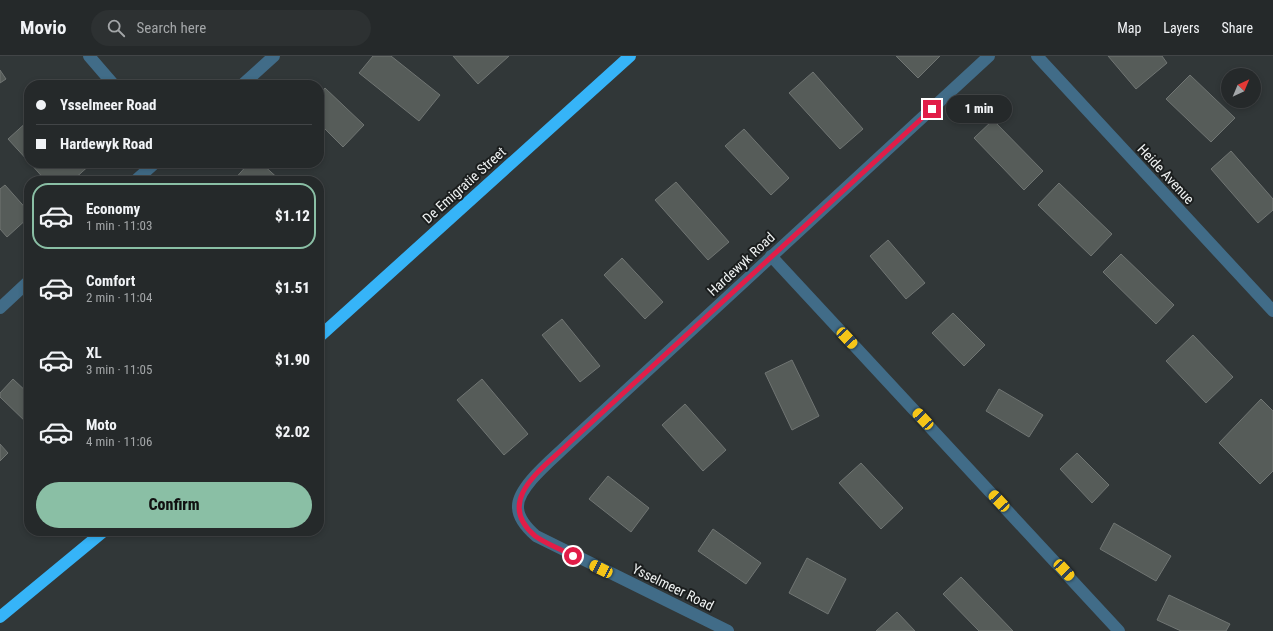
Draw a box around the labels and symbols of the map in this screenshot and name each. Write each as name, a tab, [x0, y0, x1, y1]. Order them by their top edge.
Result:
north arrow	[1221, 68, 1261, 108]
callout: 1 min	[946, 95, 1012, 123]
route end	[923, 100, 941, 118]
street label: Heide Avenue	[1134, 141, 1198, 207]
street label: De Emigratie Street	[419, 144, 509, 226]
street label: Hardewyk Road	[704, 229, 778, 299]
car	[834, 325, 860, 351]
car	[910, 406, 936, 432]
car	[986, 488, 1012, 514]
route start	[564, 547, 582, 565]
car	[1051, 557, 1077, 583]
car	[588, 558, 614, 580]
street label: Ysselmeer Road	[630, 560, 716, 614]

